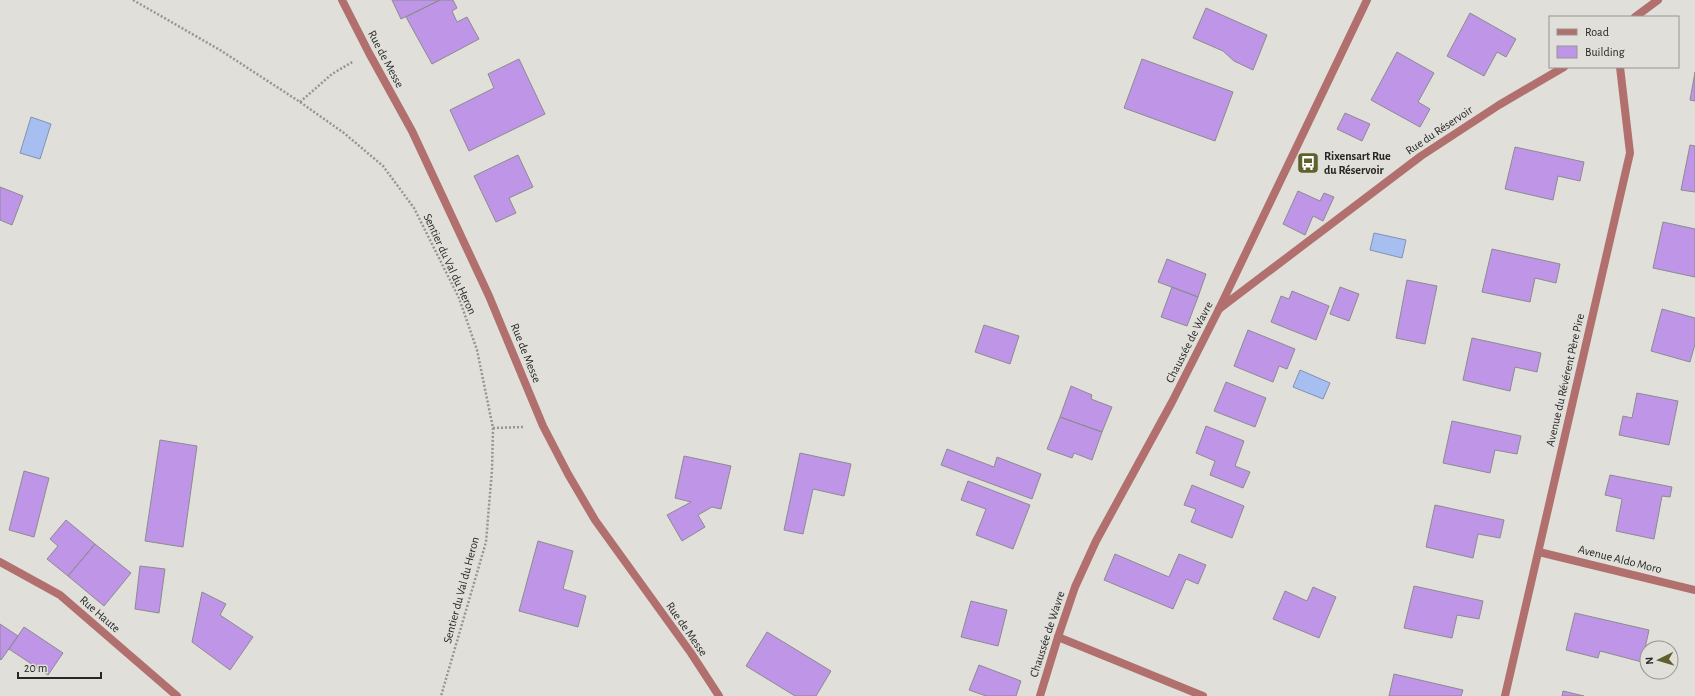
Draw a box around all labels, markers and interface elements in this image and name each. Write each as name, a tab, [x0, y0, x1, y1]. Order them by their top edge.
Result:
legend	[1549, 16, 1679, 68]
text: Road	[1585, 26, 1609, 38]
street label: Rue de Messe	[366, 28, 406, 90]
text: Building	[1585, 46, 1625, 58]
street label: Rue du Réservoir	[1403, 103, 1475, 157]
bus stop icon: Rixensart Rue du Réservoir	[1295, 150, 1321, 176]
place label: Rixensart Rue du Réservoir	[1324, 150, 1391, 176]
street label: Sentier du Val du Heron	[421, 212, 479, 316]
street label: Chaussée de Wavre	[1163, 299, 1215, 385]
street label: Avenue du Révérent Père Pire	[1544, 312, 1586, 448]
street label: Rue de Messe	[509, 322, 543, 384]
street label: Sentier du Val du Heron	[441, 535, 481, 645]
street label: Avenue Aldo Moro	[1577, 543, 1663, 575]
street label: Chaussée de Wavre	[1027, 589, 1067, 679]
street label: Rue Haute	[78, 593, 122, 635]
street label: Rue de Messe	[664, 600, 710, 658]
north arrow	[1639, 640, 1679, 680]
scale bar	[18, 654, 101, 680]
text: N	[1644, 657, 1655, 665]
text: 20 m	[24, 662, 47, 674]

